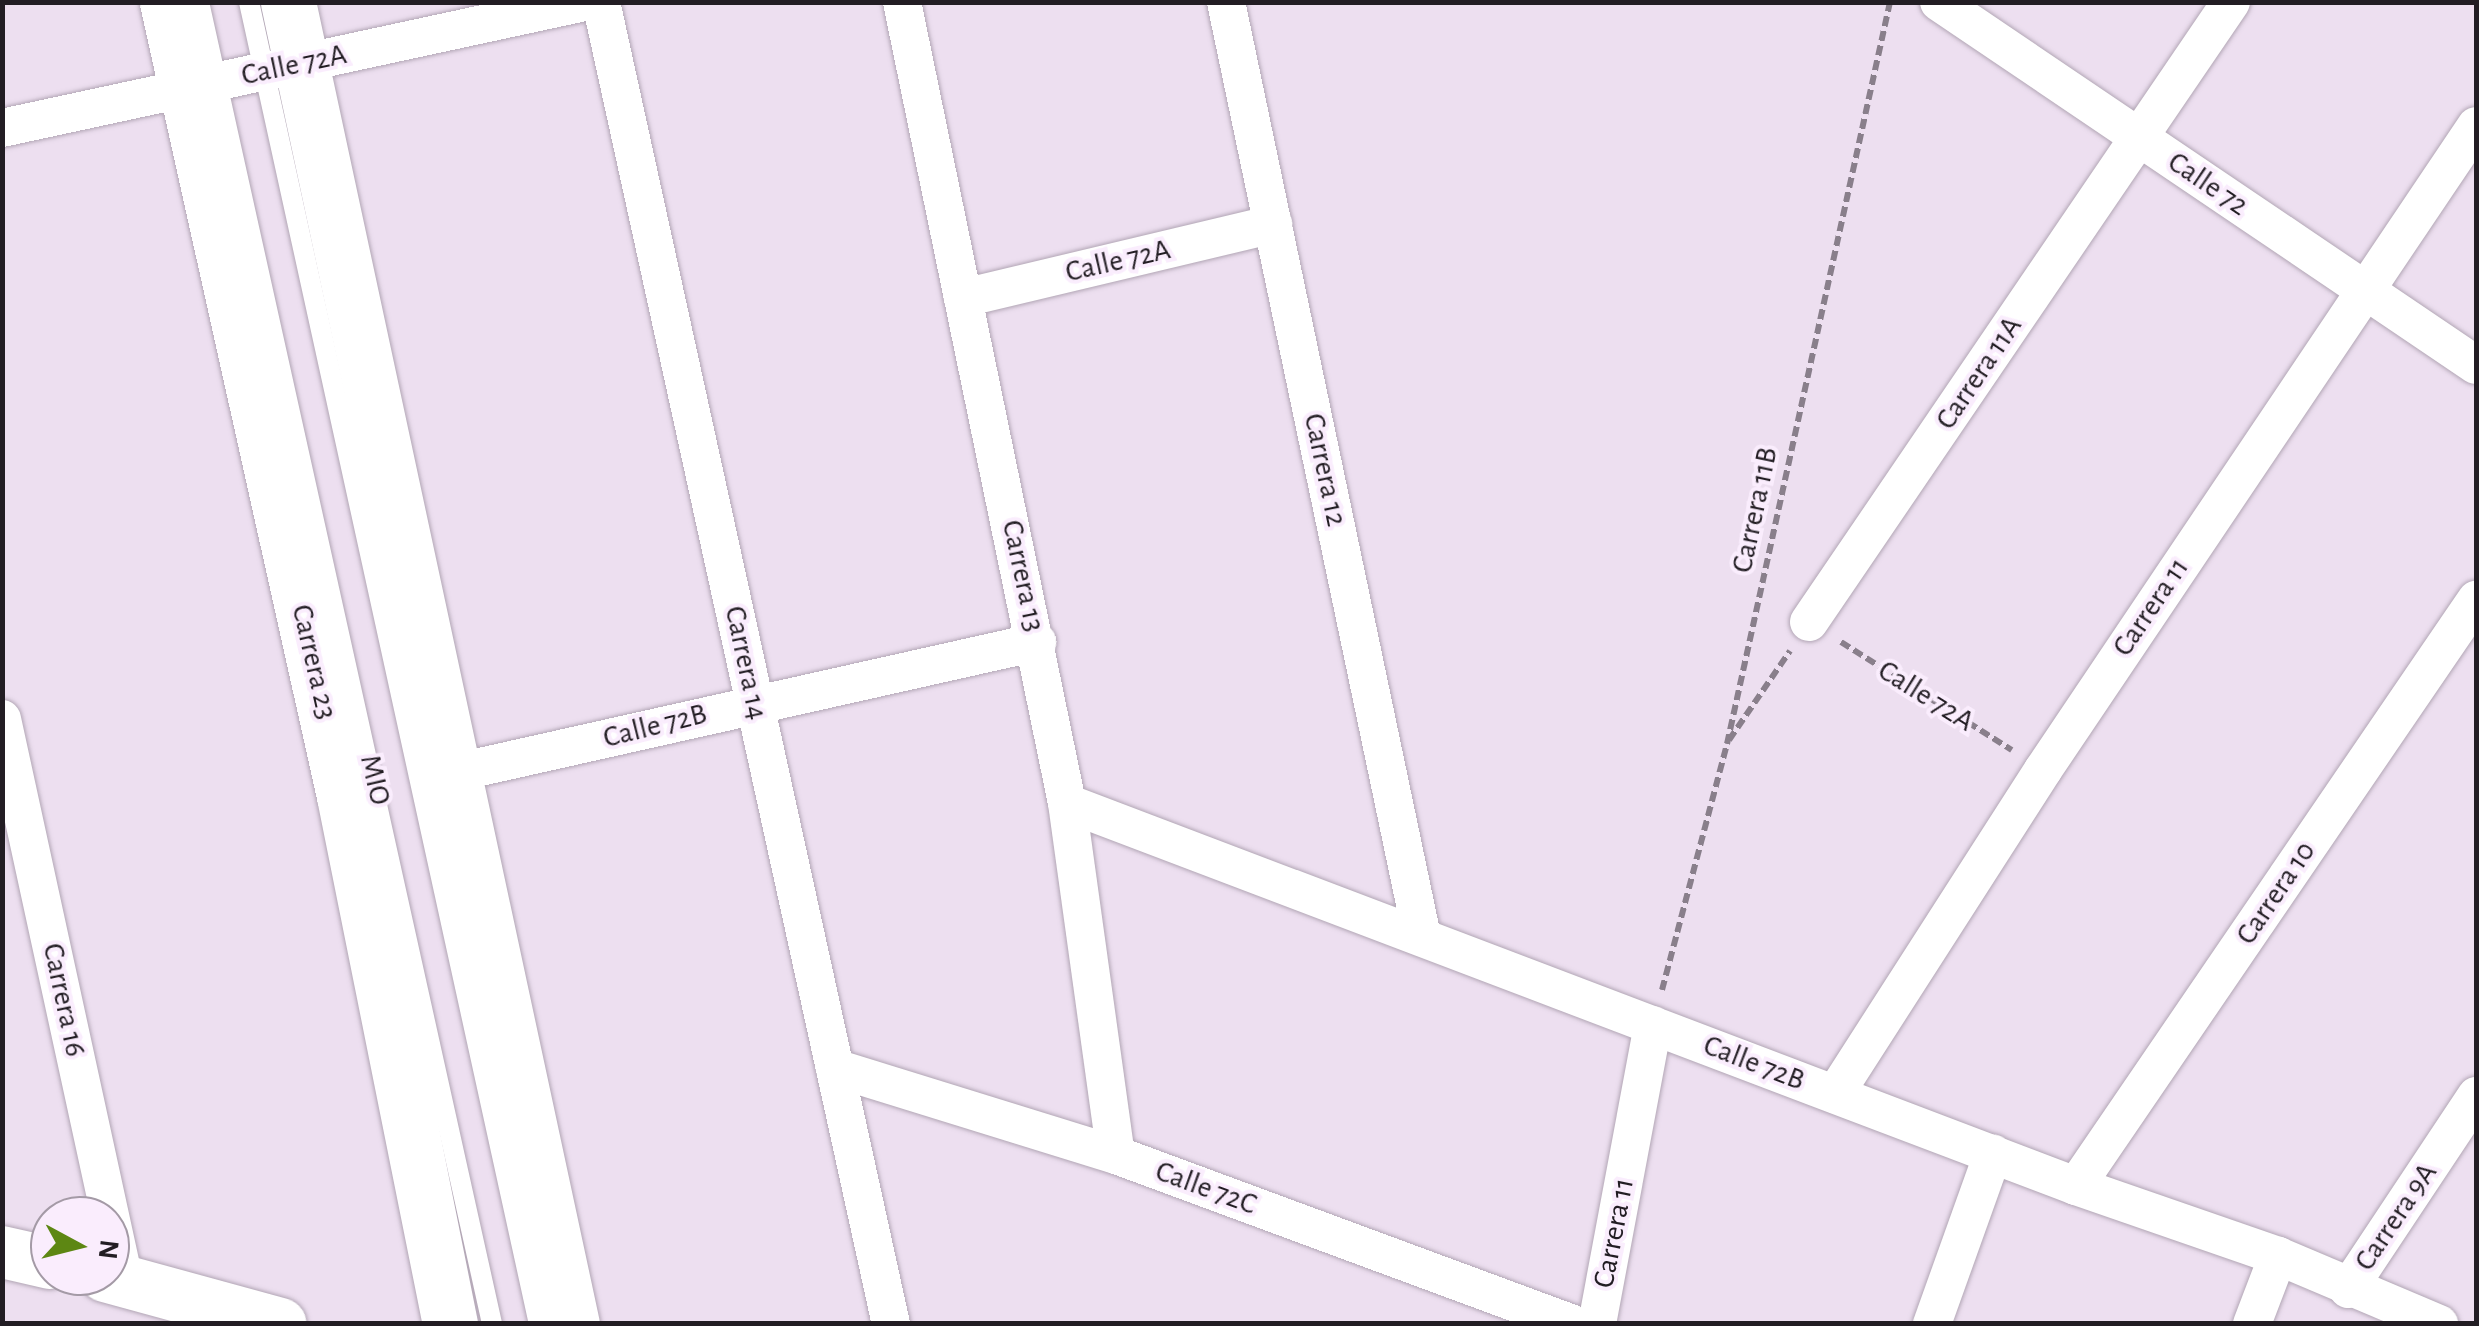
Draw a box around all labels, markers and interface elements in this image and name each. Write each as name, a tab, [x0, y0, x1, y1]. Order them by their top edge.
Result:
street label: Calle 72A	[238, 36, 350, 94]
street label: Calle 72	[2161, 144, 2255, 224]
street label: Calle 72A	[1062, 231, 1174, 291]
street label: Carrera 11A	[1928, 310, 2030, 436]
street label: Carrera 12	[1295, 410, 1355, 530]
street label: Carrera 11B	[1724, 444, 1786, 576]
street label: Carrera 13	[994, 517, 1052, 635]
street label: Carrera 11	[2105, 551, 2197, 663]
street label: Carrera 23	[283, 601, 345, 723]
street label: Carrera 14	[716, 603, 776, 723]
street label: Calle 72A	[1871, 653, 1981, 739]
street label: Calle 72B	[600, 696, 710, 756]
street label: MIO	[352, 751, 398, 809]
street label: Carrera 10	[2228, 835, 2324, 951]
street label: Carrera 16	[34, 940, 94, 1060]
street label: Calle 72B	[1698, 1027, 1810, 1099]
street label: Calle 72C	[1151, 1153, 1261, 1223]
street label: Carrera 9A	[2347, 1156, 2445, 1278]
street label: Carrera 11	[1586, 1175, 1642, 1291]
north arrow	[30, 1196, 130, 1296]
text: N	[93, 1238, 123, 1261]

